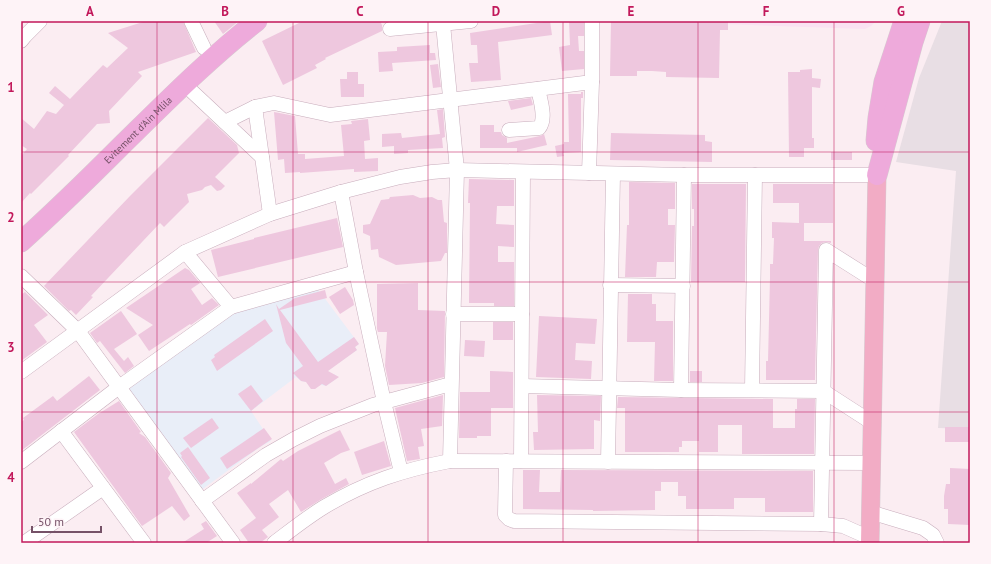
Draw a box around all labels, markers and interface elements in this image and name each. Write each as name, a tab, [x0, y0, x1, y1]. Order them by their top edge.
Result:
text: A	[86, 3, 94, 20]
text: B	[221, 3, 229, 20]
text: C	[356, 3, 364, 20]
text: D	[492, 3, 500, 20]
text: E	[628, 3, 635, 20]
text: F	[763, 3, 770, 20]
text: G	[897, 3, 905, 20]
text: 1	[7, 79, 15, 96]
street label: Evitement d'Ain Mlila	[101, 94, 175, 166]
text: 2	[7, 209, 15, 226]
text: 3	[7, 339, 15, 356]
text: 4	[7, 469, 15, 486]
scale bar	[32, 508, 101, 534]
text: 50 m	[38, 514, 64, 529]

